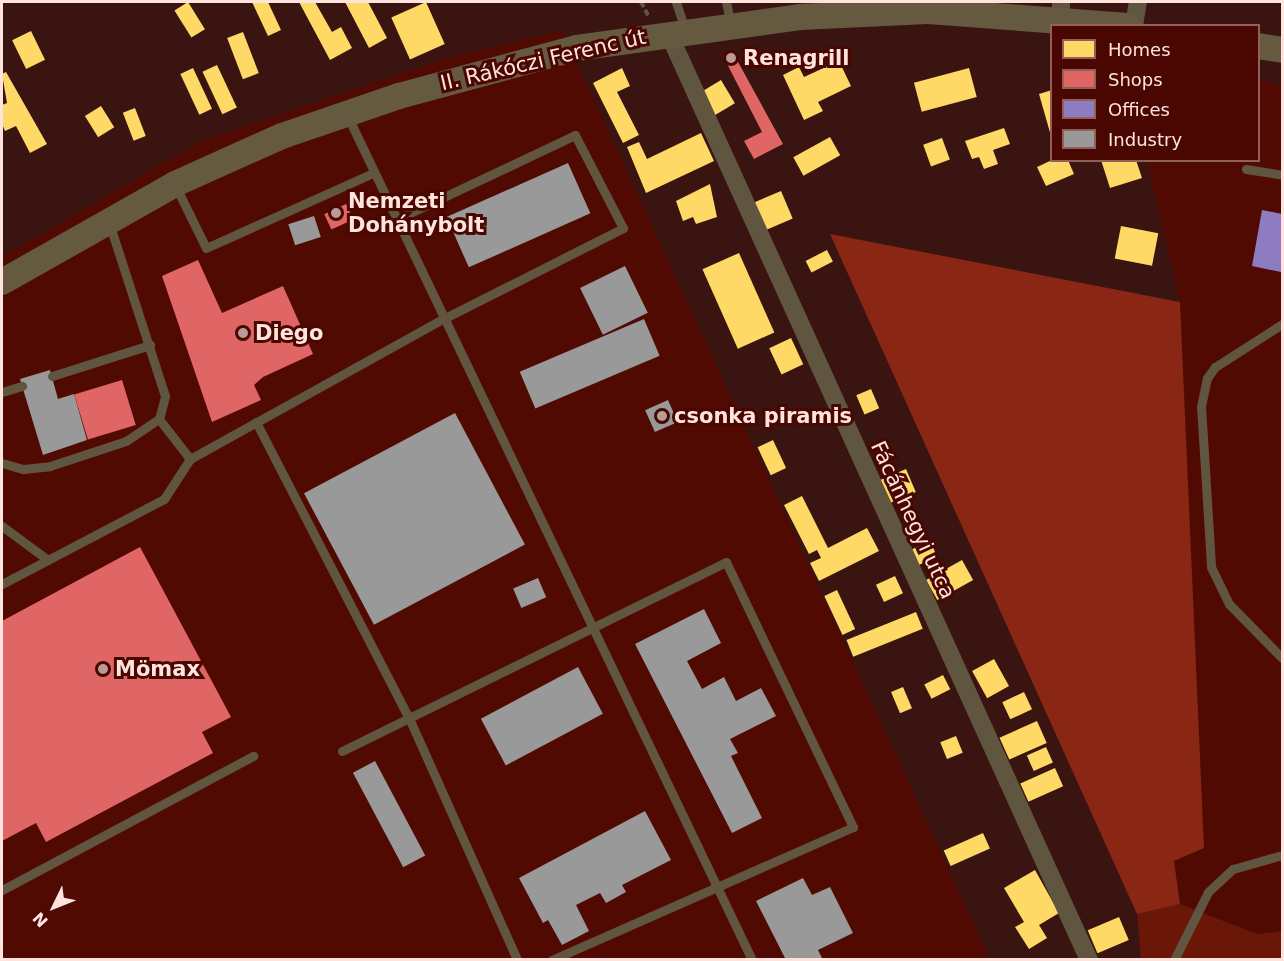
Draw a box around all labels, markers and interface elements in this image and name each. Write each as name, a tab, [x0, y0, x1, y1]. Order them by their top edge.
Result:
street label: II. Rákóczi Ferenc út	[438, 24, 648, 96]
legend	[1050, 24, 1260, 162]
text: Homes	[1108, 39, 1171, 60]
place label: Renagrill	[743, 45, 850, 71]
marker: Renagrill	[724, 51, 738, 65]
text: Shops	[1108, 69, 1163, 90]
text: Offices	[1108, 99, 1170, 120]
text: Industry	[1108, 129, 1182, 150]
place label: Nemzeti Dohánybolt	[348, 188, 484, 238]
marker: Nemzeti Dohánybolt	[329, 206, 343, 220]
place label: Diego	[255, 320, 323, 346]
marker: Diego	[236, 326, 250, 340]
place label: csonka piramis	[674, 403, 852, 429]
marker: csonka piramis	[655, 409, 669, 423]
street label: Fácánhegyi utca	[865, 437, 961, 603]
place label: Mömax	[115, 656, 200, 682]
marker: Mömax	[96, 662, 110, 676]
north arrow	[24, 877, 84, 937]
text: N	[29, 908, 52, 931]

